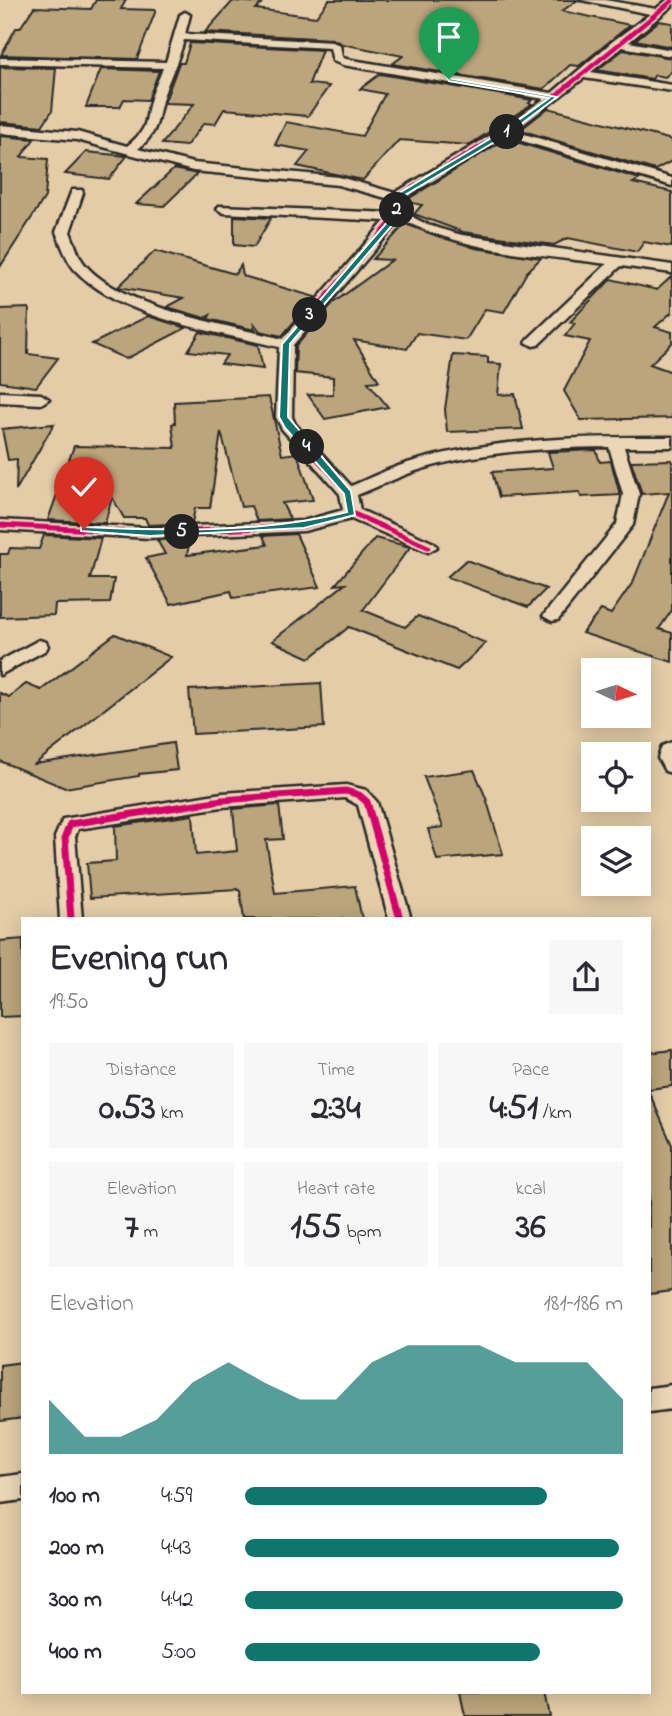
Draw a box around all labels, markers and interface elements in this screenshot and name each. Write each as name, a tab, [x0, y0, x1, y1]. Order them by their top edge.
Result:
pin	[419, 7, 479, 79]
icon: arrive	[430, 18, 468, 56]
pin: 1	[490, 114, 524, 150]
text: 1	[503, 118, 510, 145]
pin: 2	[380, 192, 414, 228]
text: 2	[392, 196, 401, 223]
pin: 3	[292, 298, 328, 332]
text: 3	[306, 301, 313, 328]
pin: 4	[290, 430, 324, 464]
text: 4	[303, 433, 310, 460]
pin	[54, 457, 114, 529]
icon: check	[65, 468, 103, 506]
pin: 5	[164, 514, 200, 550]
text: 5	[176, 518, 187, 545]
north arrow	[581, 658, 651, 728]
map controls	[581, 658, 651, 896]
button: locate	[581, 742, 651, 812]
button: layers	[581, 826, 651, 896]
text: Evening run	[49, 932, 228, 988]
button: share	[549, 940, 623, 1014]
text: 19:50	[49, 986, 88, 1019]
text: Distance	[106, 1057, 176, 1084]
text: Time	[317, 1057, 355, 1084]
text: Pace	[512, 1057, 549, 1084]
text: 0.53	[99, 1084, 156, 1135]
text: 2:34	[311, 1084, 361, 1135]
text: 4:51	[490, 1084, 538, 1135]
text: km	[156, 1100, 184, 1127]
text: /km	[538, 1100, 572, 1127]
text: Elevation	[106, 1176, 176, 1203]
text: Heart rate	[297, 1176, 375, 1203]
text: kcal	[516, 1176, 546, 1203]
text: 7	[124, 1203, 139, 1254]
text: 155	[290, 1203, 342, 1254]
text: 36	[516, 1203, 546, 1254]
text: m	[139, 1219, 158, 1246]
text: bpm	[342, 1219, 382, 1246]
text: Elevation	[49, 1288, 134, 1321]
text: 181–186 m	[543, 1288, 623, 1321]
text: 100 m	[49, 1480, 100, 1513]
text: 4:59	[161, 1480, 193, 1513]
text: 200 m	[49, 1532, 104, 1565]
text: 4:43	[161, 1532, 191, 1565]
text: 300 m	[49, 1584, 102, 1617]
text: 4:42	[161, 1584, 193, 1617]
text: 400 m	[49, 1636, 102, 1669]
text: 5:00	[161, 1636, 196, 1669]

